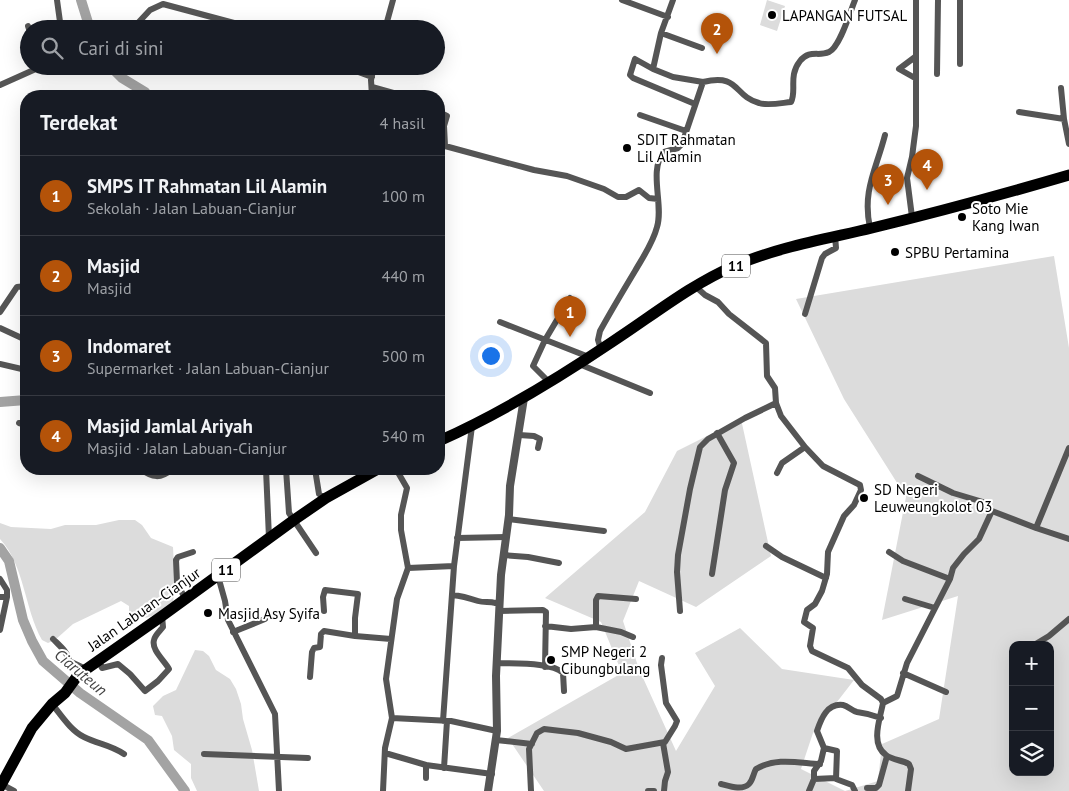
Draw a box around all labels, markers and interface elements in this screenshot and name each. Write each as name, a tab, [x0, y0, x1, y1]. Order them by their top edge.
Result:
place label: LAPANGAN FUTSAL	[782, 6, 908, 25]
marker: LAPANGAN FUTSAL	[766, 9, 778, 21]
pin: 2	[701, 13, 733, 54]
search box	[20, 20, 445, 75]
icon: search	[38, 34, 66, 62]
text: Cari di sini	[78, 36, 164, 60]
text: Terdekat	[40, 109, 117, 136]
text: 4 hasil	[380, 113, 425, 133]
place label: SDIT Rahmatan Lil Alamin	[637, 130, 736, 166]
marker: SDIT Rahmatan Lil Alamin	[621, 142, 633, 154]
pin: 4	[911, 149, 943, 190]
pin: 3	[872, 164, 904, 205]
text: SMPS IT Rahmatan Lil Alamin	[87, 174, 327, 198]
text: 1	[51, 186, 61, 206]
text: 100 m	[382, 186, 425, 206]
text: Sekolah · Jalan Labuan-Cianjur	[87, 198, 296, 218]
place label: Soto Mie Kang Iwan	[972, 199, 1039, 235]
marker: Soto Mie Kang Iwan	[956, 211, 968, 223]
place label: SPBU Pertamina	[905, 243, 1009, 262]
marker: SPBU Pertamina	[889, 246, 901, 258]
text: Masjid	[87, 254, 140, 278]
road number: 11	[722, 255, 750, 278]
text: 2	[51, 266, 61, 286]
text: 440 m	[382, 266, 425, 286]
text: Masjid	[87, 278, 132, 298]
pin: 1	[554, 296, 586, 337]
text: Indomaret	[87, 334, 171, 358]
your location	[478, 343, 504, 369]
text: 3	[51, 346, 61, 366]
text: 500 m	[382, 346, 425, 366]
text: Supermarket · Jalan Labuan-Cianjur	[87, 358, 329, 378]
text: Masjid Jamlal Ariyah	[87, 414, 253, 438]
text: 4	[51, 426, 61, 446]
text: 540 m	[382, 426, 425, 446]
text: Masjid · Jalan Labuan-Cianjur	[87, 438, 287, 458]
place label: SD Negeri Leuweungkolot 03	[874, 480, 992, 516]
marker: SD Negeri Leuweungkolot 03	[858, 492, 870, 504]
road number: 11	[212, 558, 240, 582]
street label: Jalan Labuan-Cianjur	[83, 563, 204, 656]
place label: Masjid Asy Syifa	[218, 604, 320, 623]
marker: Masjid Asy Syifa	[202, 607, 214, 619]
map controls	[1009, 641, 1054, 776]
button: +	[1009, 641, 1054, 686]
place label: SMP Negeri 2 Cibungbulang	[561, 642, 650, 678]
water label: Ciaruteun	[51, 644, 111, 700]
marker: SMP Negeri 2 Cibungbulang	[545, 654, 557, 666]
button: −	[1009, 686, 1054, 731]
button: layers	[1009, 731, 1054, 776]

